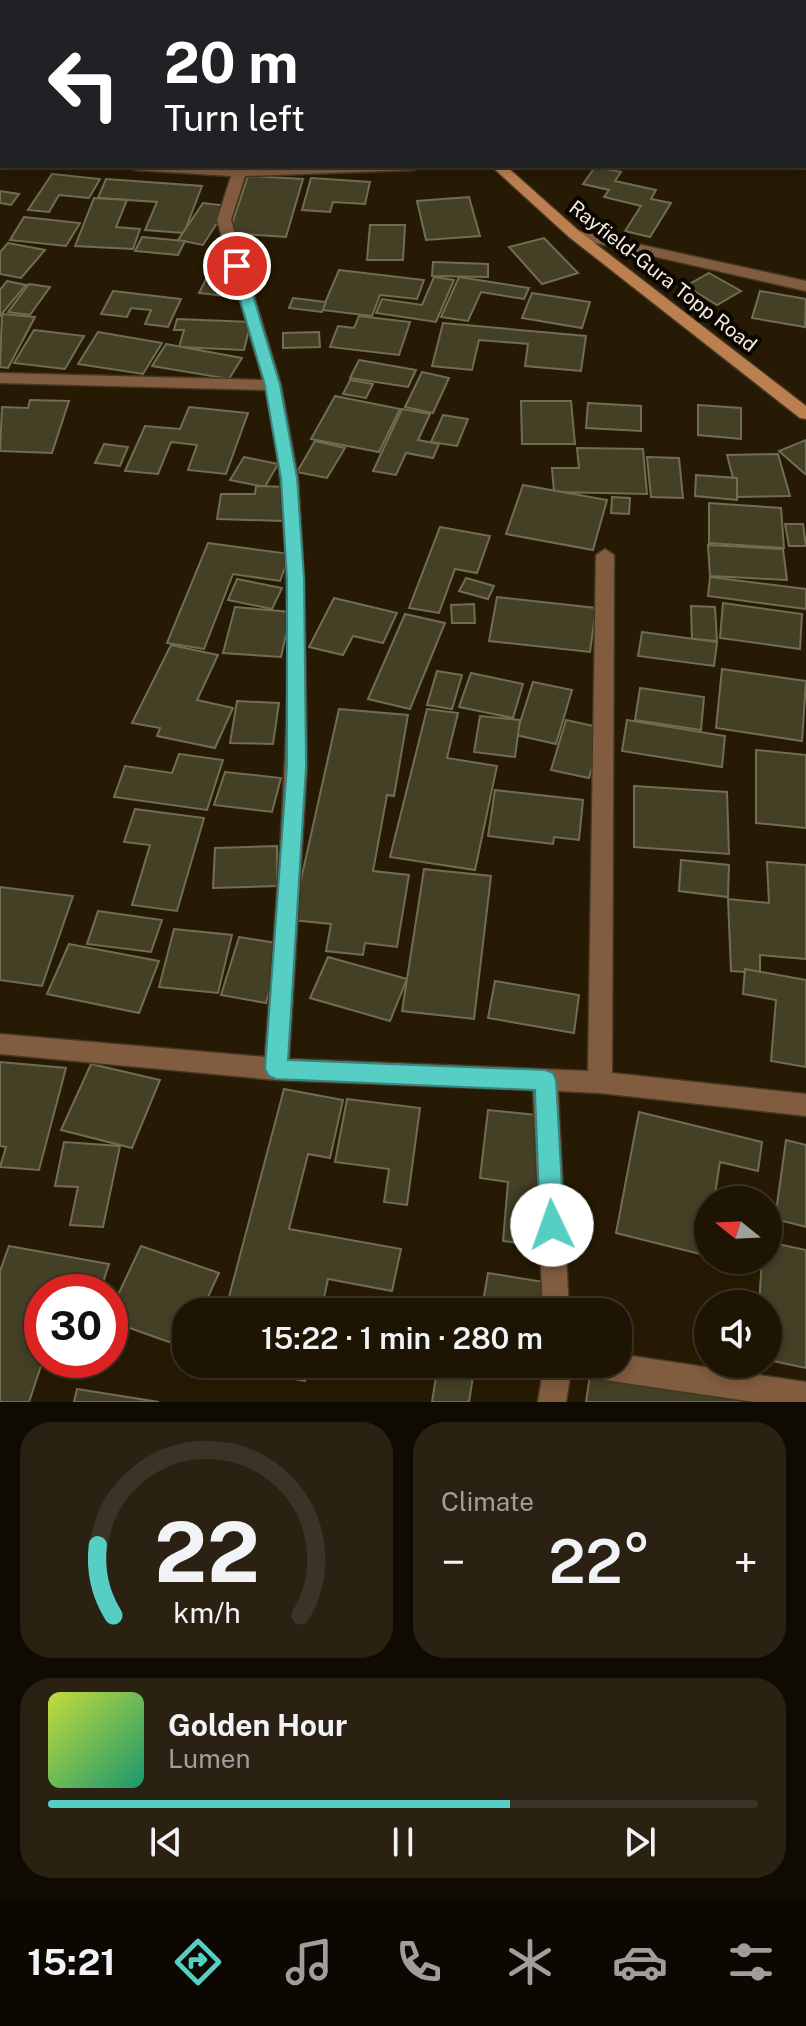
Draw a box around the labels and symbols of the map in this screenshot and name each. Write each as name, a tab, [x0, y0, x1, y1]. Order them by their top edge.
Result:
street label: Rayfield-Gura Topp Road	[564, 195, 762, 357]
pin	[203, 232, 271, 300]
position arrow	[510, 1183, 594, 1267]
north arrow	[694, 1186, 782, 1274]
speed limit sign: 30	[24, 1274, 128, 1378]

